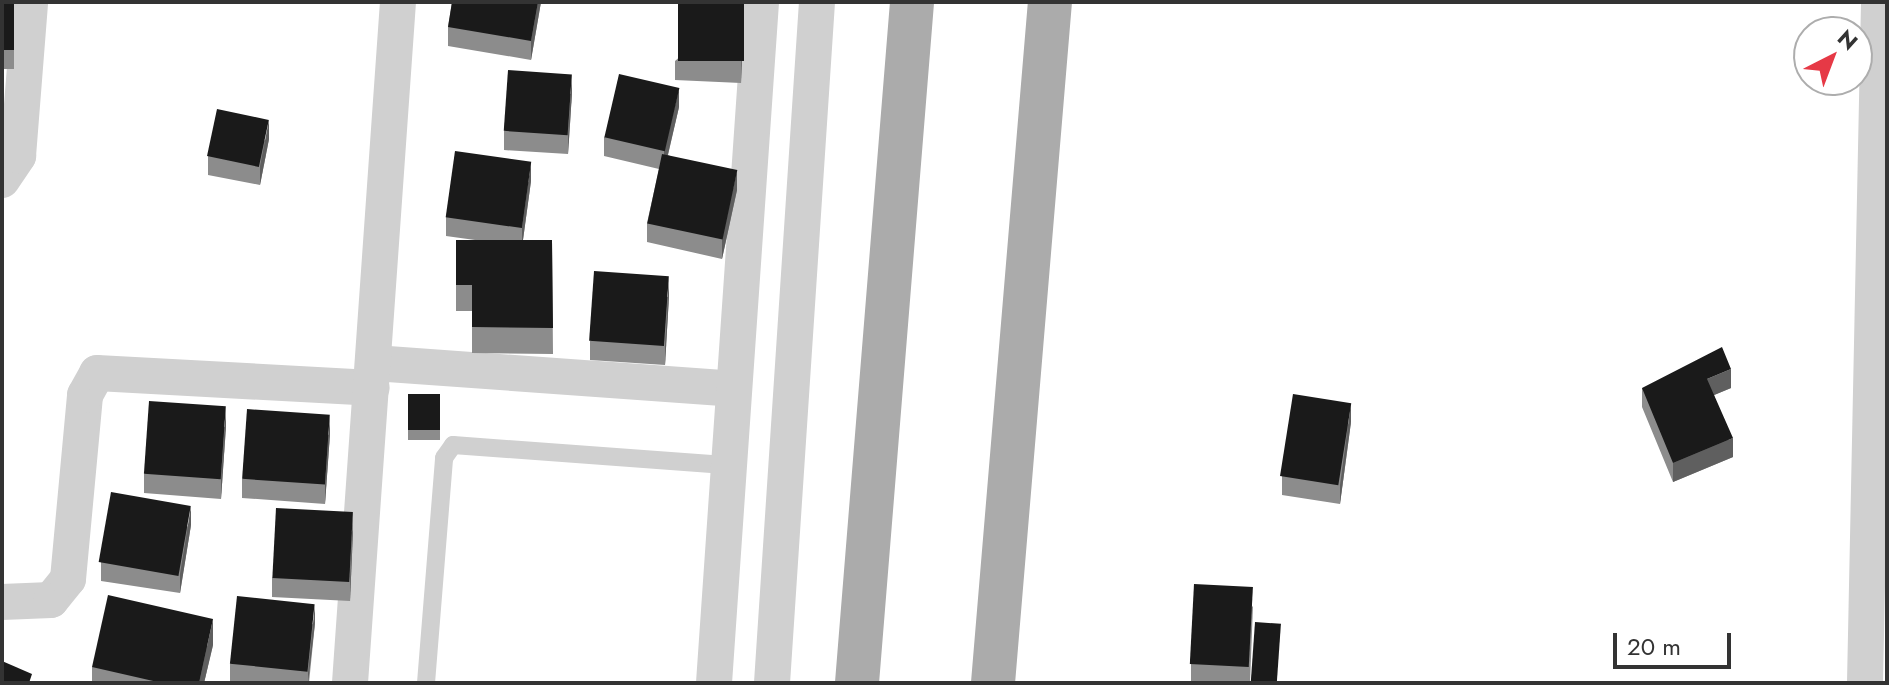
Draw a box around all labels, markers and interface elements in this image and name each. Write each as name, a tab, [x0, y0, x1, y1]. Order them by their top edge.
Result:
north arrow	[1793, 16, 1873, 96]
text: N	[1831, 22, 1865, 57]
scale bar	[1617, 617, 1735, 667]
text: 20 m	[1627, 629, 1681, 664]

